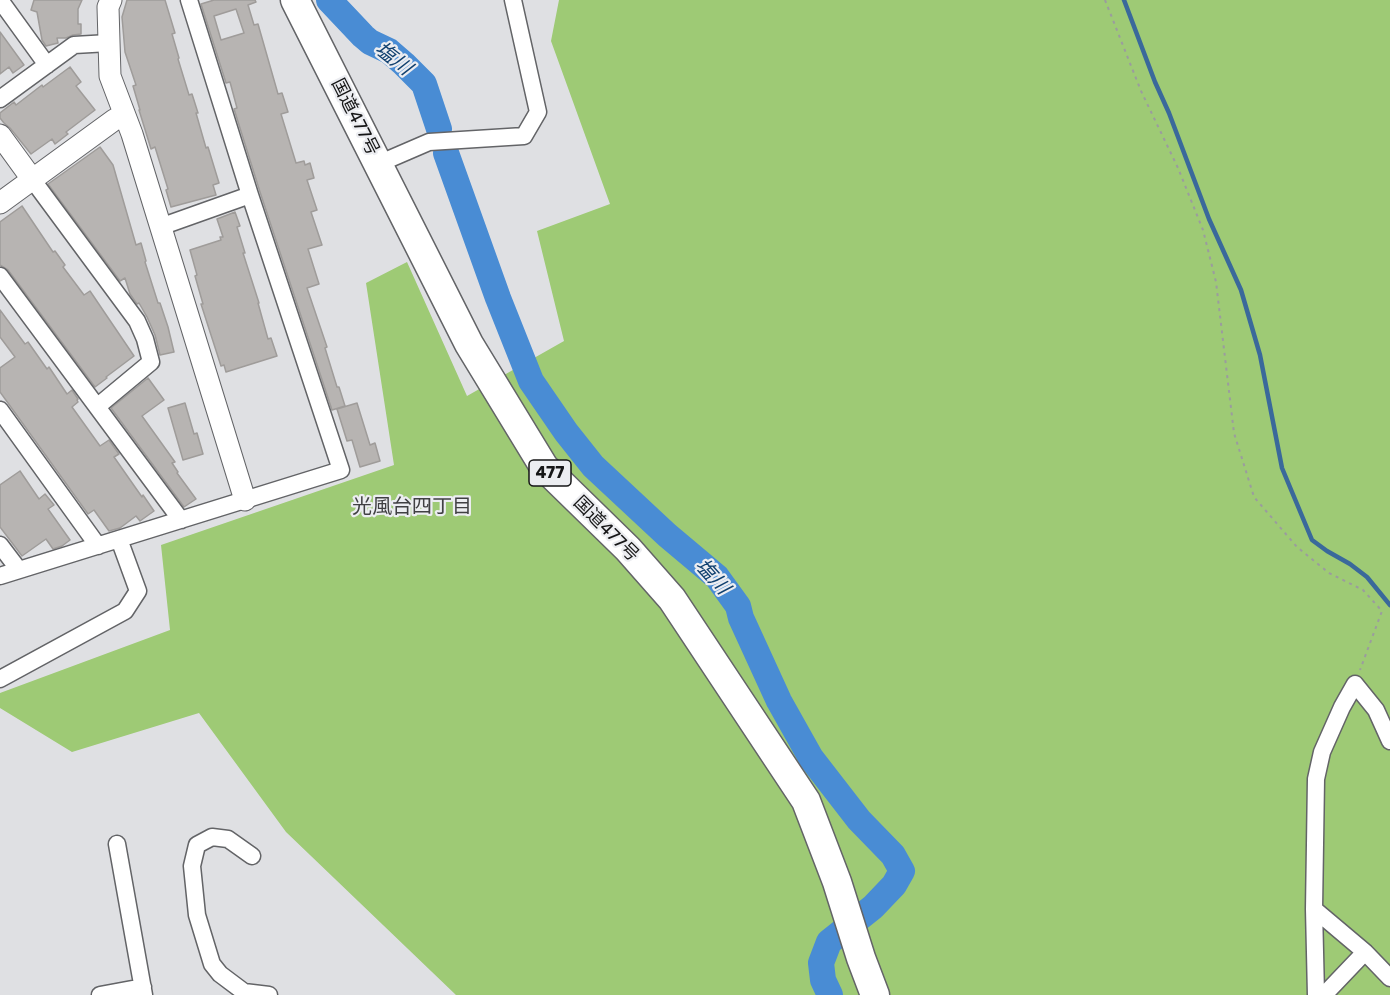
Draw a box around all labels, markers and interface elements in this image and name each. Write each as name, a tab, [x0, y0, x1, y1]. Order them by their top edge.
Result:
water label: 塩川	[370, 37, 416, 81]
street label: 国道477号	[326, 75, 384, 159]
road number: 477	[529, 460, 571, 486]
street label: 国道477号	[569, 492, 643, 566]
district label: 光風台四丁目	[352, 495, 472, 519]
water label: 塩川	[690, 554, 734, 600]

